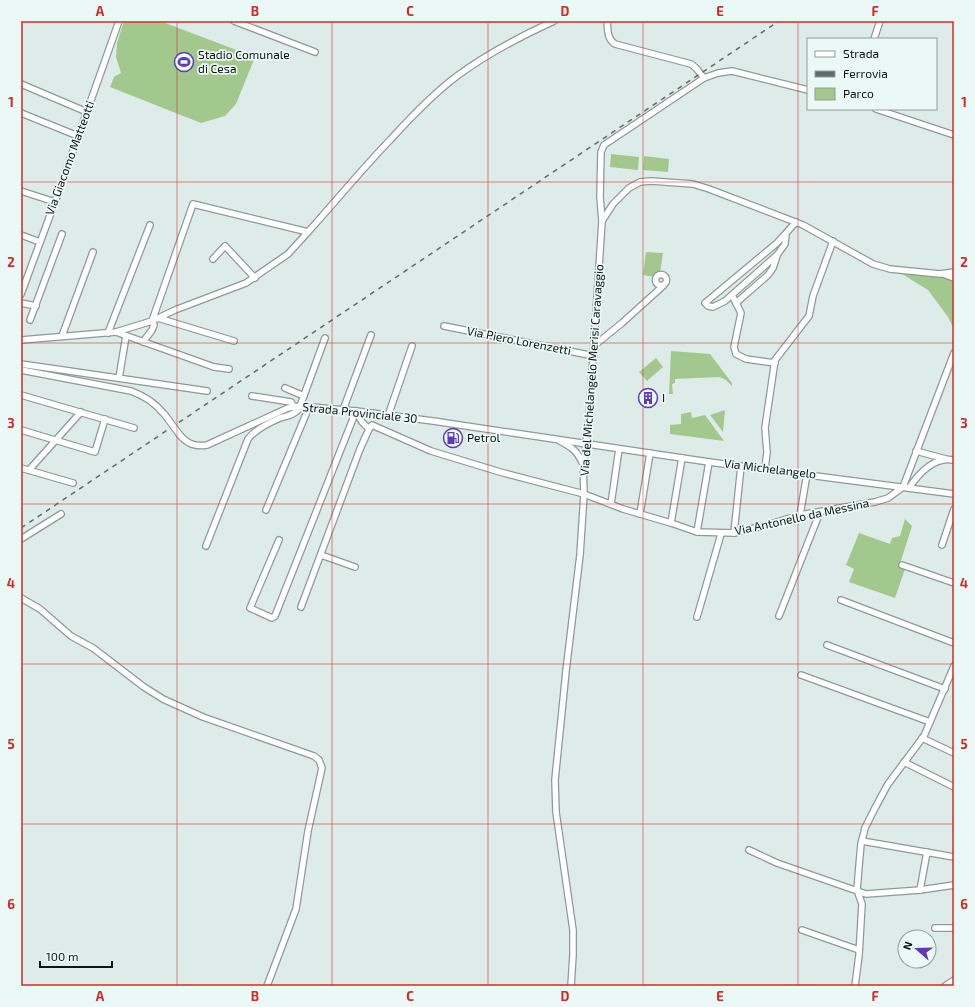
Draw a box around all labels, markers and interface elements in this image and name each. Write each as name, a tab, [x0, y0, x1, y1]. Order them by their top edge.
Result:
text: A	[96, 3, 105, 19]
text: B	[251, 3, 259, 19]
text: C	[406, 3, 414, 19]
text: D	[561, 3, 570, 19]
text: E	[716, 3, 724, 19]
text: F	[871, 3, 879, 19]
legend	[807, 38, 937, 110]
text: Strada	[843, 46, 879, 60]
place label: Stadio Comunale di Cesa	[198, 47, 290, 75]
sports icon: Stadio Comunale di Cesa	[173, 51, 195, 73]
text: Ferrovia	[843, 66, 888, 80]
text: Parco	[843, 86, 874, 100]
text: 1	[8, 94, 14, 110]
text: 1	[961, 94, 967, 110]
street label: Via Giacomo Matteotti	[42, 98, 96, 217]
text: 2	[7, 254, 15, 270]
text: 2	[960, 254, 968, 270]
street label: Via del Michelangelo Merisi Caravaggio	[577, 263, 605, 476]
street label: Via Piero Lorenzetti	[466, 323, 573, 357]
building icon: I	[637, 387, 659, 409]
place label: I	[662, 390, 665, 404]
street label: Strada Provinciale 30	[302, 399, 418, 425]
text: 3	[7, 415, 15, 431]
text: 3	[960, 415, 968, 431]
fuel station icon: Petrol	[442, 427, 464, 449]
place label: Petrol	[467, 430, 500, 444]
street label: Via Michelangelo	[723, 455, 817, 481]
street label: Via Antonello da Messina	[733, 495, 870, 537]
text: 4	[7, 575, 15, 591]
text: 4	[960, 575, 968, 591]
text: 5	[7, 736, 15, 752]
text: 5	[960, 736, 968, 752]
text: 6	[7, 896, 15, 912]
text: 6	[960, 896, 968, 912]
north arrow	[897, 929, 937, 969]
text: N	[900, 939, 915, 951]
scale bar	[40, 943, 112, 969]
text: 100 m	[46, 949, 78, 963]
text: A	[96, 988, 105, 1004]
text: B	[251, 988, 259, 1004]
text: C	[406, 988, 414, 1004]
text: D	[561, 988, 570, 1004]
text: E	[716, 988, 724, 1004]
text: F	[871, 988, 879, 1004]

